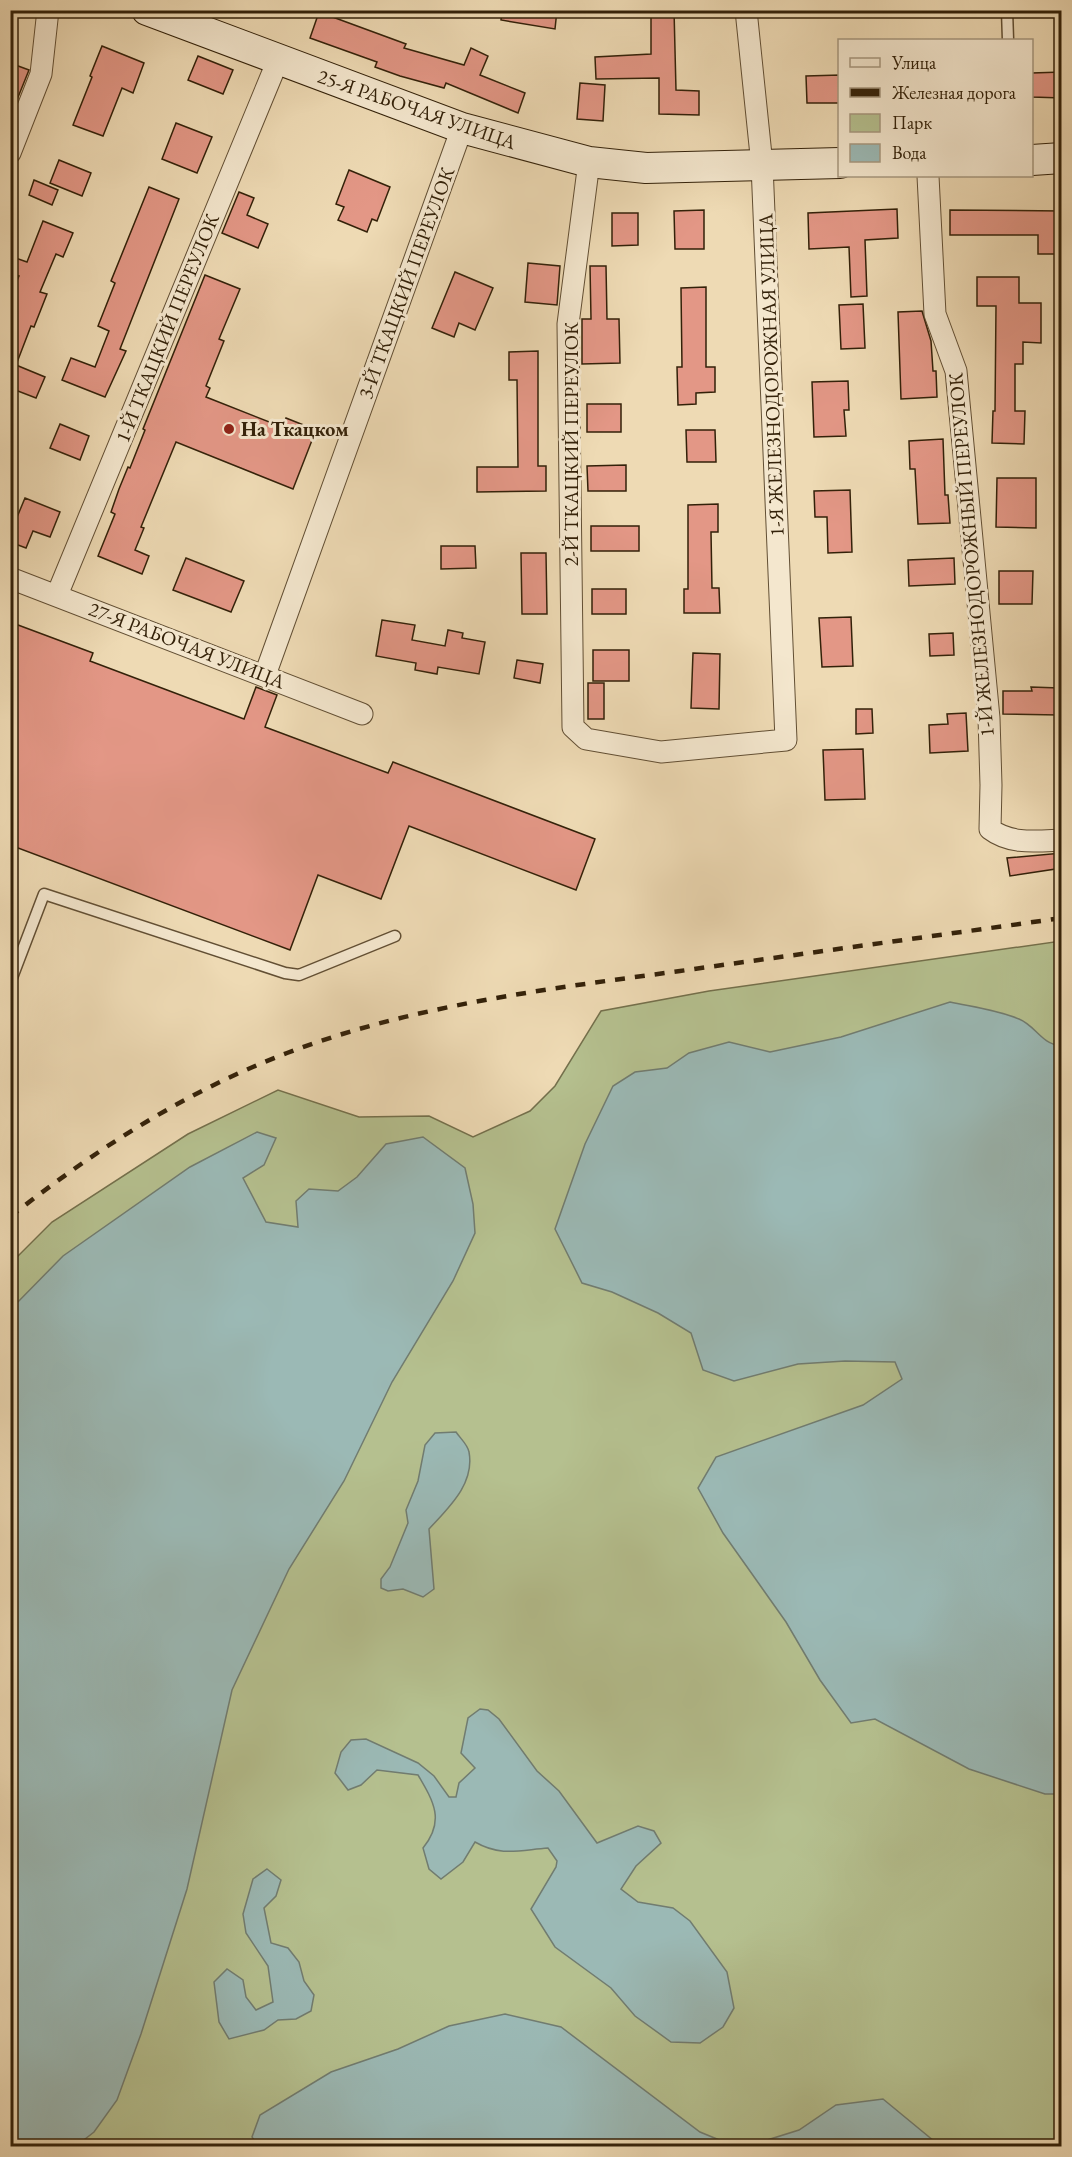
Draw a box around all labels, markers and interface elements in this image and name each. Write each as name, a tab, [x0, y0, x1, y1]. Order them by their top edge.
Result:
legend	[838, 39, 1033, 177]
text: Улица	[891, 51, 937, 74]
street label: 25-Я РАБОЧАЯ УЛИЦА	[314, 63, 520, 155]
text: Железная дорога	[891, 81, 1017, 104]
text: Парк	[892, 111, 932, 134]
text: Вода	[892, 141, 927, 164]
street label: 3-Й ТКАЦКИЙ ПЕРЕУЛОК	[352, 163, 460, 402]
street label: 1-Й ТКАЦКИЙ ПЕРЕУЛОК	[109, 209, 225, 446]
street label: 1-Я ЖЕЛЕЗНОДОРОЖНАЯ УЛИЦА	[752, 213, 790, 537]
street label: 2-Й ТКАЦКИЙ ПЕРЕУЛОК	[558, 321, 584, 566]
street label: 1-Й ЖЕЛЕЗНОДОРОЖНЫЙ ПЕРЕУЛОК	[942, 371, 1000, 738]
place label: На Ткацком	[241, 416, 349, 442]
marker: На Ткацком	[222, 422, 236, 436]
street label: 27-Я РАБОЧАЯ УЛИЦА	[85, 596, 289, 694]

